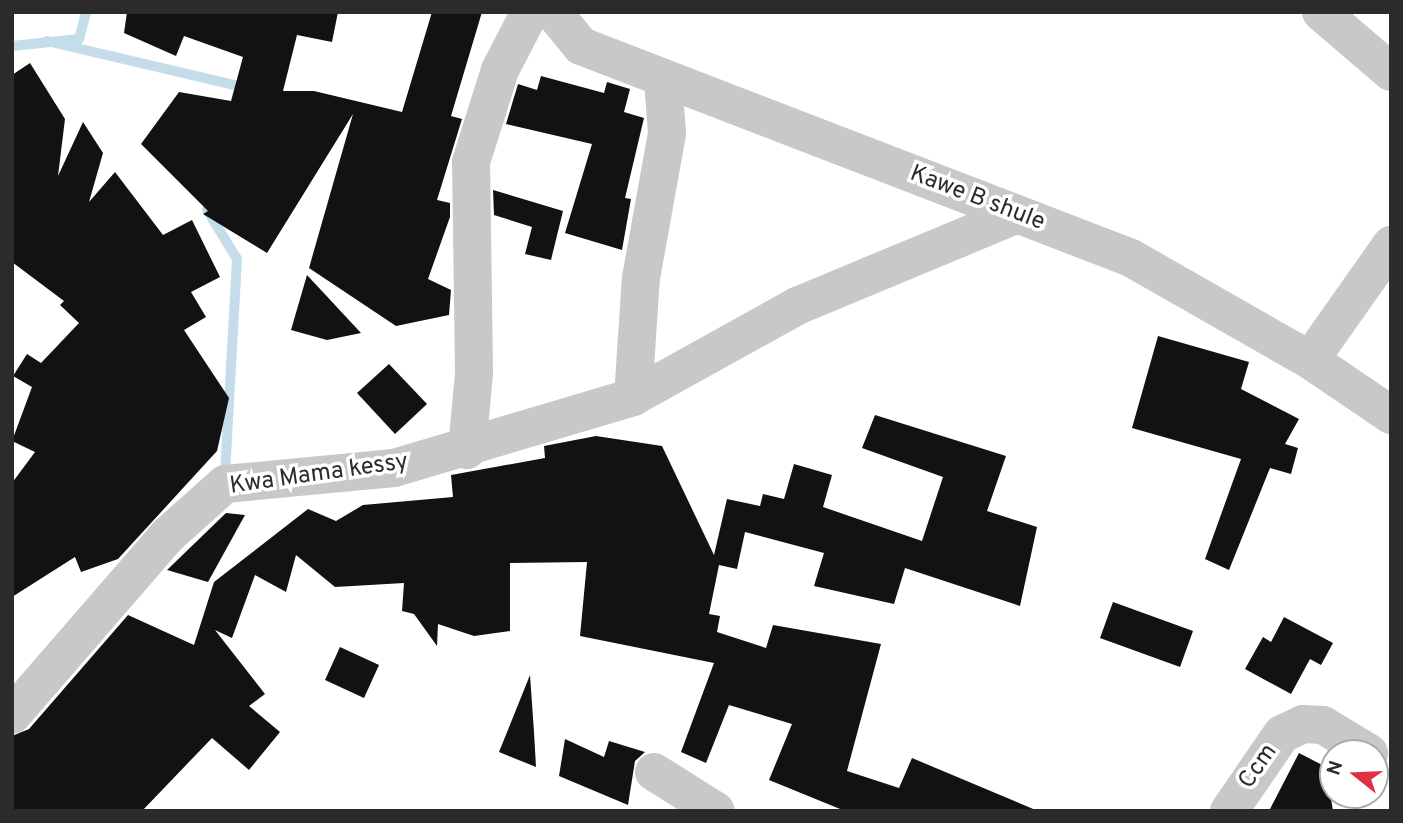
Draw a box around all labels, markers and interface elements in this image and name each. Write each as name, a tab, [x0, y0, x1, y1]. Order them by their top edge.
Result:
street label: Kawe B shule	[905, 160, 1049, 238]
street label: Kwa Mama kessy	[228, 448, 410, 502]
street label: Ccm	[1233, 739, 1285, 795]
north arrow	[1319, 739, 1389, 809]
text: N	[1322, 758, 1349, 778]

